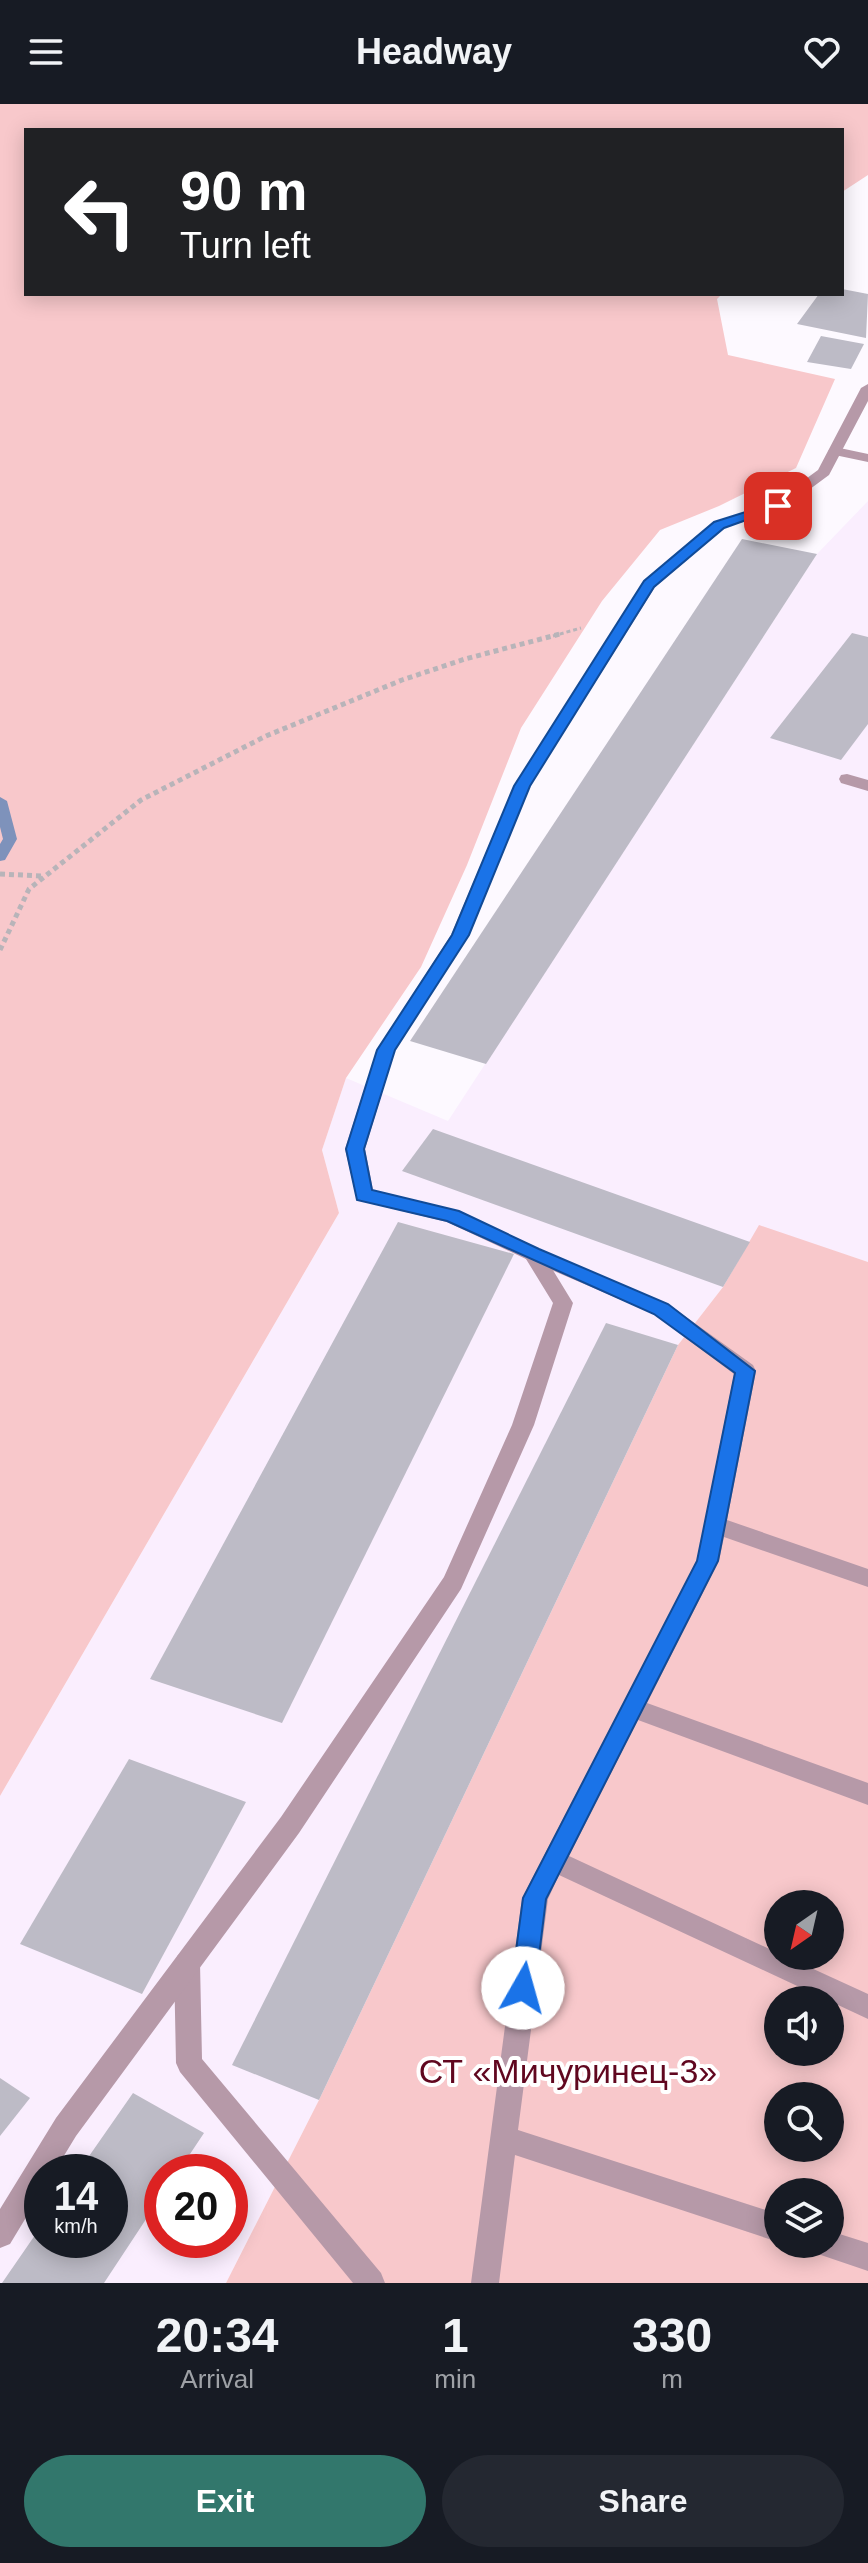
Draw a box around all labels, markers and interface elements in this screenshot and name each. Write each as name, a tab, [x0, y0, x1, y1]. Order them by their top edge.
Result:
icon: menu	[24, 30, 68, 74]
icon: heart	[800, 30, 844, 74]
text: Headway	[356, 31, 512, 72]
text: 90 m	[180, 159, 308, 222]
icon: left	[48, 160, 152, 264]
text: Turn left	[180, 225, 311, 266]
pin	[744, 472, 812, 540]
icon: arrive	[756, 484, 800, 528]
north arrow	[764, 1890, 844, 1970]
map controls	[764, 1890, 844, 2258]
position arrow	[481, 1946, 565, 2030]
button: sound	[764, 1986, 844, 2066]
park label: СТ «Мичуринец-3»	[419, 2052, 717, 2090]
button: search	[764, 2082, 844, 2162]
speed limit sign: 20	[144, 2154, 248, 2258]
text: 14	[54, 2174, 98, 2218]
button: layers	[764, 2178, 844, 2258]
text: km/h	[54, 2215, 98, 2237]
text: 20:34	[156, 2309, 279, 2362]
text: 1	[442, 2309, 469, 2362]
text: 330	[632, 2309, 712, 2362]
text: Arrival	[180, 2364, 254, 2394]
text: min	[434, 2364, 476, 2394]
text: m	[661, 2364, 683, 2394]
button: Exit	[24, 2455, 426, 2547]
button: Share	[442, 2455, 844, 2547]

